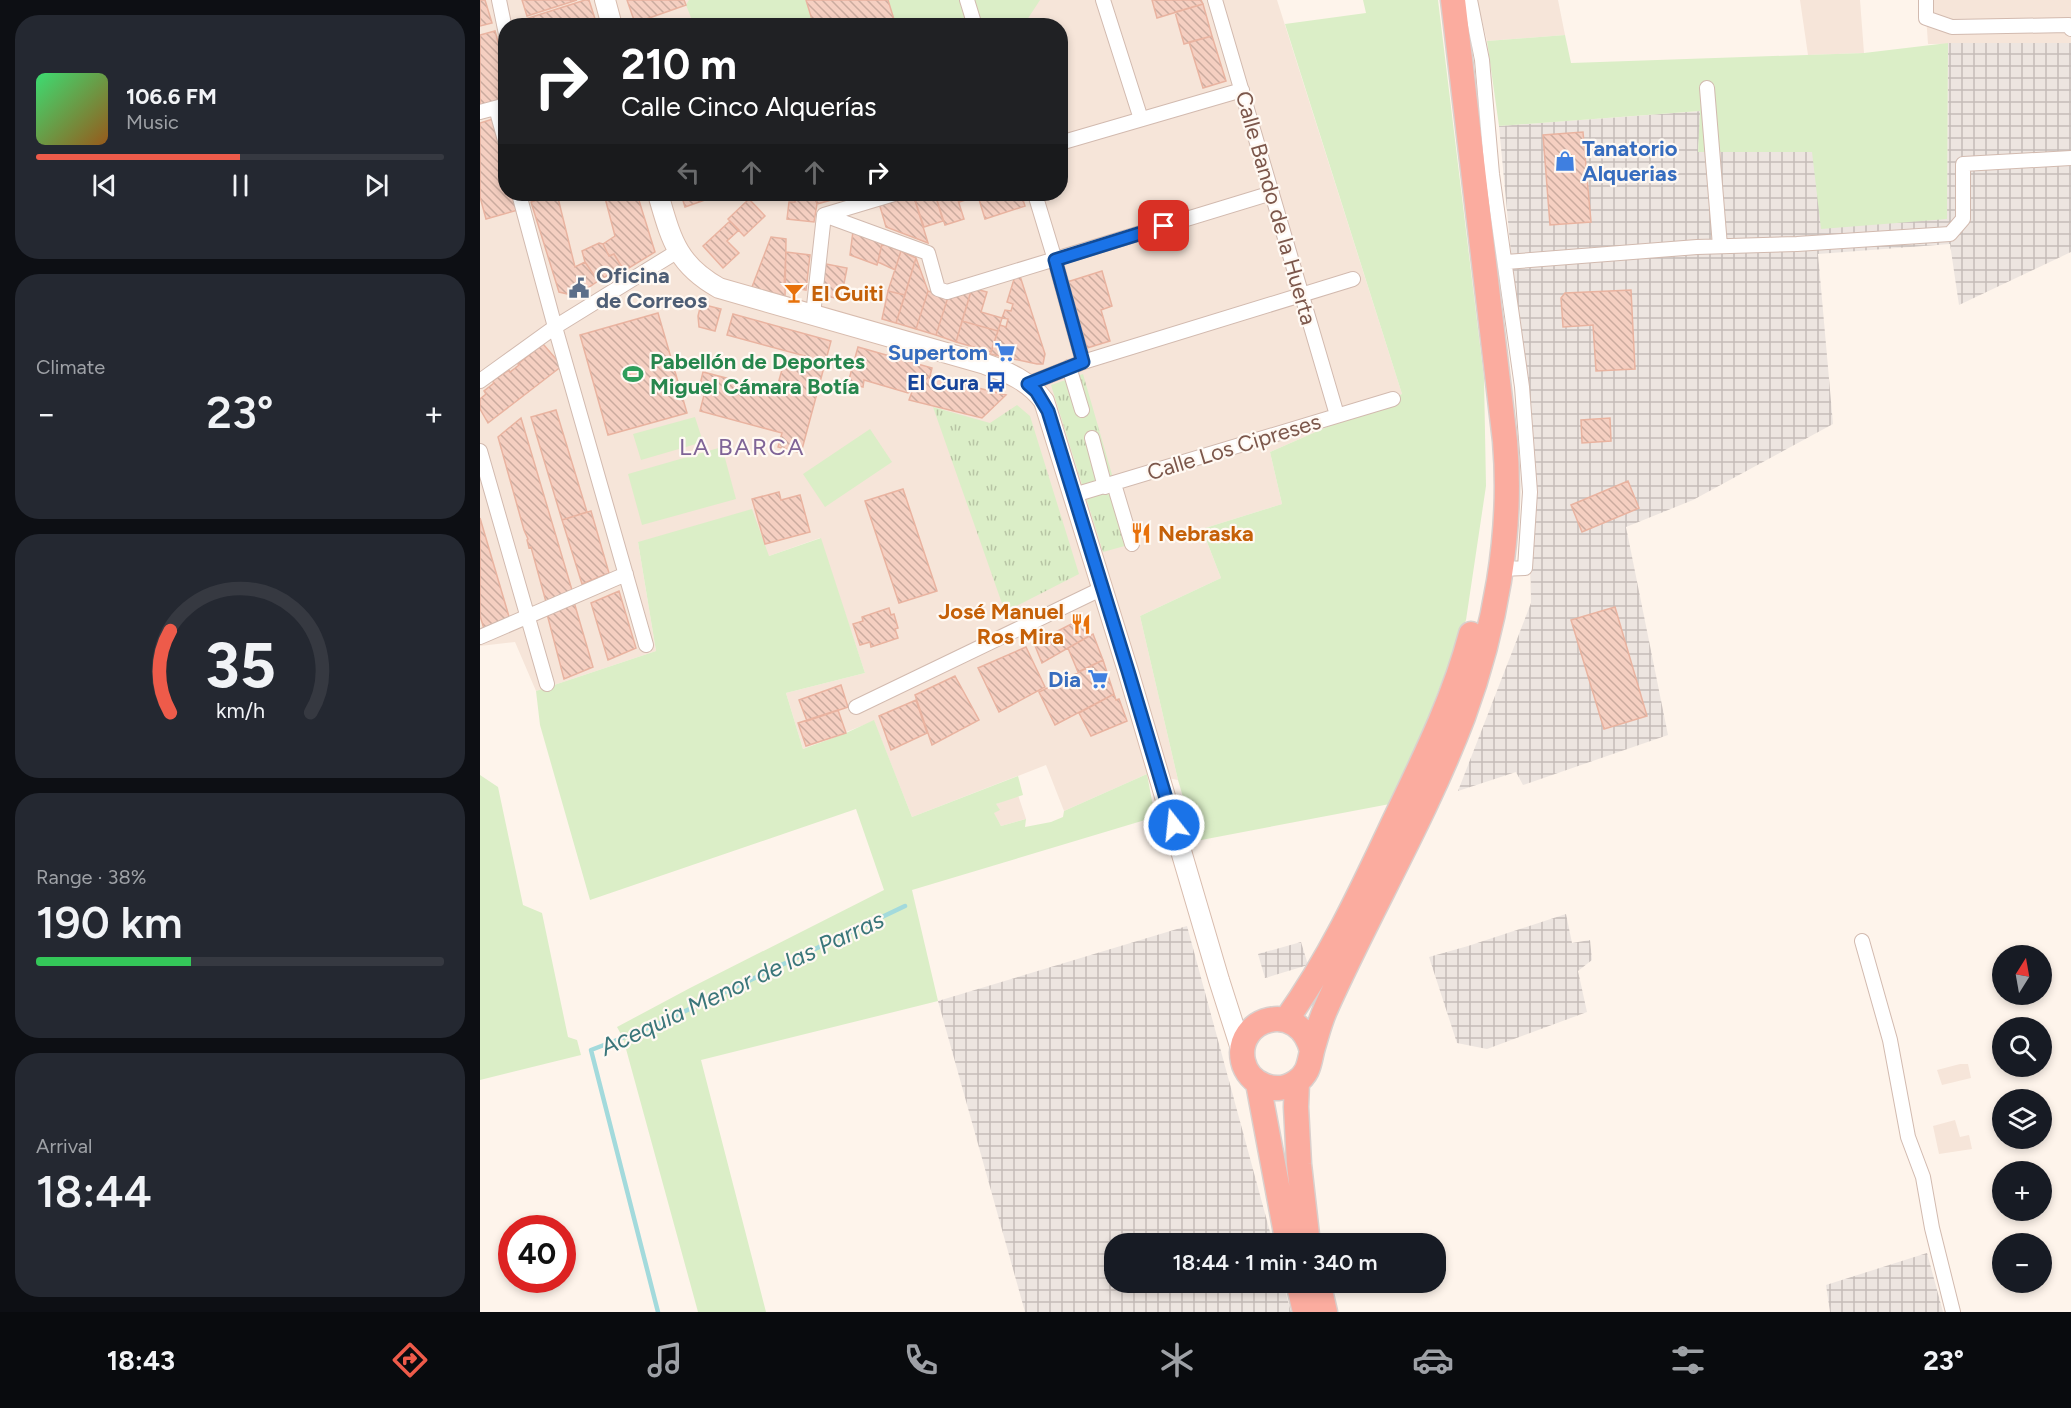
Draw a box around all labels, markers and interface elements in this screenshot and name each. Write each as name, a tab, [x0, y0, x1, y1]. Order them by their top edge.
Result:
text: 210 m	[621, 39, 737, 90]
icon: right	[522, 42, 600, 120]
text: 106.6 FM	[126, 83, 217, 110]
street label: Calle Bando de la Huerta	[1230, 88, 1322, 328]
text: Calle Cinco Alquerías	[621, 90, 877, 123]
text: Music	[126, 110, 179, 134]
place label: Tanatorio Alquerias	[1582, 135, 1678, 187]
shop icon: Tanatorio Alquerias	[1553, 149, 1577, 173]
icon: left	[672, 156, 705, 189]
icon: ahead	[735, 156, 768, 189]
icon: ahead	[798, 156, 831, 189]
icon: right	[861, 156, 894, 189]
icon: previous	[88, 169, 121, 202]
icon: pause	[224, 169, 257, 202]
icon: next	[360, 169, 393, 202]
pin	[1138, 200, 1189, 251]
icon: arrive	[1147, 209, 1180, 242]
place label: Oficina de Correos	[596, 262, 707, 314]
public building icon: Oficina de Correos	[567, 276, 591, 300]
place label: El Guiti	[811, 280, 884, 307]
bar icon: El Guiti	[782, 281, 806, 305]
place label: Supertom	[888, 339, 988, 366]
supermarket icon: Supertom	[993, 340, 1017, 364]
place label: Pabellón de Deportes Miguel Cámara Botía	[650, 348, 865, 400]
text: Climate	[36, 355, 105, 379]
sports icon: Pabellón de Deportes Miguel Cámara Botía	[621, 362, 645, 386]
place label: El Cura	[907, 369, 979, 396]
bus stop icon: El Cura	[984, 370, 1008, 394]
text: 23°	[206, 385, 274, 439]
text: −	[36, 394, 57, 433]
text: +	[423, 394, 444, 433]
street label: Calle Los Cipreses	[1144, 408, 1324, 486]
district label: LA BARCA	[679, 432, 805, 461]
place label: Nebraska	[1158, 520, 1254, 547]
restaurant icon: Nebraska	[1129, 521, 1153, 545]
place label: José Manuel Ros Mira	[938, 598, 1064, 650]
restaurant icon: José Manuel Ros Mira	[1069, 612, 1093, 636]
text: 35	[205, 628, 275, 703]
place label: Dia	[1048, 666, 1081, 693]
supermarket icon: Dia	[1086, 667, 1110, 691]
text: km/h	[216, 698, 264, 723]
position arrow	[1142, 793, 1206, 857]
text: Range · 38%	[36, 865, 146, 889]
text: 190 km	[36, 895, 183, 949]
water label: Acequia Menor de las Parras	[595, 904, 888, 1062]
north arrow	[1992, 945, 2052, 1005]
map controls	[1992, 945, 2052, 1293]
button: search	[1992, 1017, 2052, 1077]
button: layers	[1992, 1089, 2052, 1149]
text: Arrival	[36, 1134, 92, 1158]
button: +	[1992, 1161, 2052, 1221]
text: 18:44	[36, 1164, 152, 1218]
speed limit sign: 40	[498, 1215, 576, 1293]
button: −	[1992, 1233, 2052, 1293]
text: 18:44 · 1 min · 340 m	[1173, 1249, 1377, 1276]
icon: directions	[389, 1339, 431, 1381]
icon: music	[644, 1339, 686, 1381]
icon: phone	[900, 1339, 942, 1381]
icon: climate	[1156, 1339, 1198, 1381]
icon: car	[1412, 1339, 1454, 1381]
icon: filters	[1667, 1339, 1709, 1381]
text: 18:43	[107, 1344, 175, 1377]
text: 23°	[1923, 1344, 1964, 1377]

